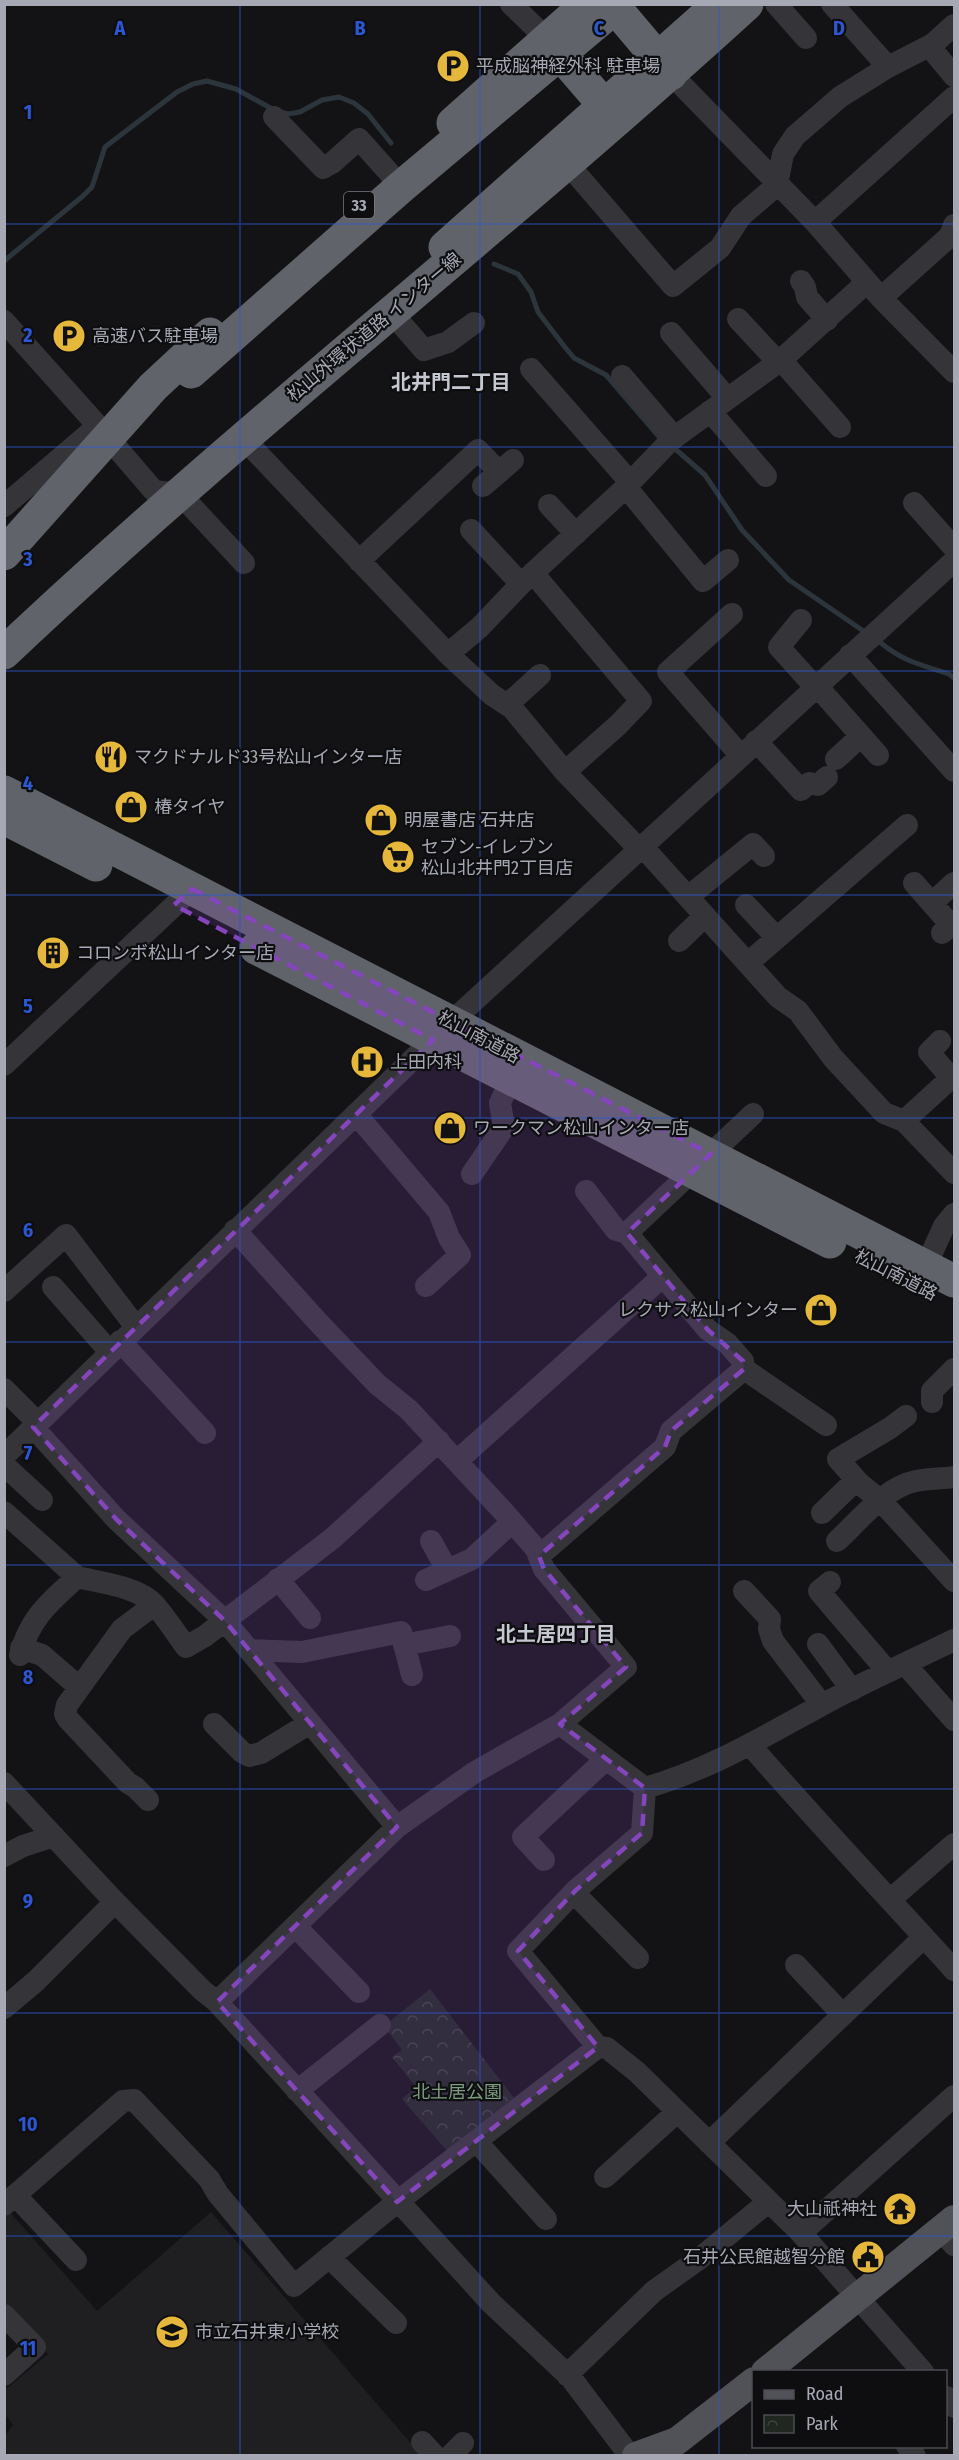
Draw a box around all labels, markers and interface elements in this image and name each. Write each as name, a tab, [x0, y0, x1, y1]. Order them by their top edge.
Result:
text: A	[114, 16, 127, 40]
text: B	[354, 16, 366, 40]
text: C	[594, 16, 605, 40]
text: D	[833, 16, 845, 40]
parking icon: 平成脳神経外科 駐車場	[435, 48, 471, 84]
place label: 平成脳神経外科 駐車場	[476, 55, 660, 77]
text: 1	[24, 100, 32, 124]
road number: 33	[344, 192, 374, 218]
street label: 松山外環状道路 インター線	[283, 248, 465, 406]
parking icon: 高速バス駐車場	[51, 318, 87, 354]
text: 2	[22, 323, 33, 347]
place label: 高速バス駐車場	[92, 325, 218, 347]
district label: 北井門二丁目	[391, 370, 511, 394]
text: 3	[22, 547, 33, 571]
restaurant icon: マクドナルド33号松山インター店	[93, 739, 129, 775]
place label: マクドナルド33号松山インター店	[134, 746, 402, 768]
text: 4	[23, 771, 33, 795]
shop icon: 椿タイヤ	[113, 789, 149, 825]
place label: 椿タイヤ	[154, 796, 225, 818]
shop icon: 明屋書店 石井店	[363, 802, 399, 838]
place label: 明屋書店 石井店	[404, 809, 534, 831]
place label: セブン-イレブン 松山北井門2丁目店	[421, 836, 573, 879]
supermarket icon: セブン-イレブン 松山北井門2丁目店	[380, 839, 416, 875]
building icon: コロンボ松山インター店	[35, 935, 71, 971]
place label: コロンボ松山インター店	[76, 942, 274, 964]
text: 5	[23, 994, 33, 1018]
street label: 松山南道路	[434, 1006, 524, 1068]
hospital icon: 上田内科	[349, 1044, 385, 1080]
place label: 上田内科	[390, 1051, 462, 1073]
shop icon: ワークマン松山インター店	[432, 1110, 468, 1146]
place label: ワークマン松山インター店	[473, 1117, 689, 1139]
text: 6	[23, 1218, 33, 1242]
street label: 松山南道路	[851, 1245, 941, 1305]
shop icon: レクサス松山インター	[803, 1292, 839, 1328]
place label: レクサス松山インター	[618, 1299, 798, 1321]
text: 7	[24, 1441, 33, 1465]
district label: 北土居四丁目	[496, 1622, 616, 1646]
text: 8	[23, 1665, 34, 1689]
text: 9	[23, 1889, 33, 1913]
park label: 北土居公園	[412, 2081, 502, 2103]
text: 10	[18, 2112, 38, 2136]
temple icon: 大山祇神社	[882, 2191, 918, 2227]
place label: 大山祇神社	[787, 2198, 877, 2220]
public building icon: 石井公民館越智分館	[850, 2239, 886, 2275]
place label: 石井公民館越智分館	[683, 2246, 845, 2268]
school or university icon: 市立石井東小学校	[154, 2314, 190, 2350]
place label: 市立石井東小学校	[195, 2321, 339, 2343]
text: 11	[20, 2336, 36, 2360]
legend	[752, 2370, 947, 2448]
text: Road	[806, 2383, 843, 2405]
text: Park	[806, 2413, 839, 2435]

